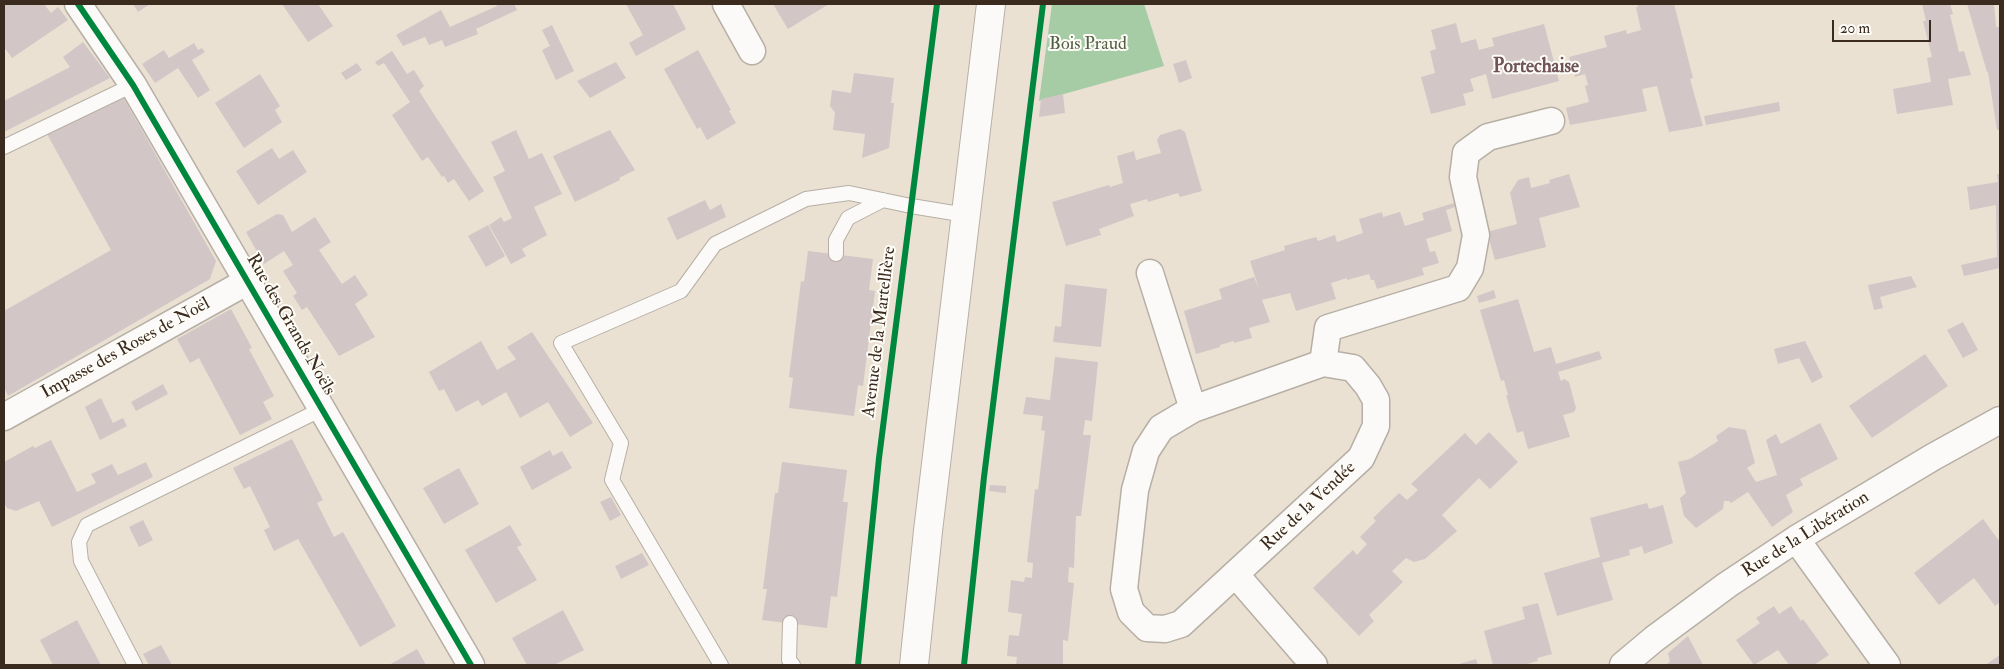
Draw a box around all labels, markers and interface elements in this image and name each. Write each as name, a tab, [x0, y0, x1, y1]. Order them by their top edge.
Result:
scale bar	[1834, 10, 1933, 42]
text: 20 m	[1840, 19, 1870, 38]
park label: Bois Praud	[1049, 34, 1127, 56]
district label: Portechaise	[1493, 57, 1579, 79]
street label: Avenue de la Martellière	[859, 245, 901, 419]
street label: Rue des Grands Noëls	[241, 250, 339, 400]
street label: Impasse des Roses de Noël	[38, 294, 214, 404]
street label: Rue de la Vendée	[1257, 458, 1361, 556]
street label: Rue de la Libération	[1738, 487, 1874, 583]

